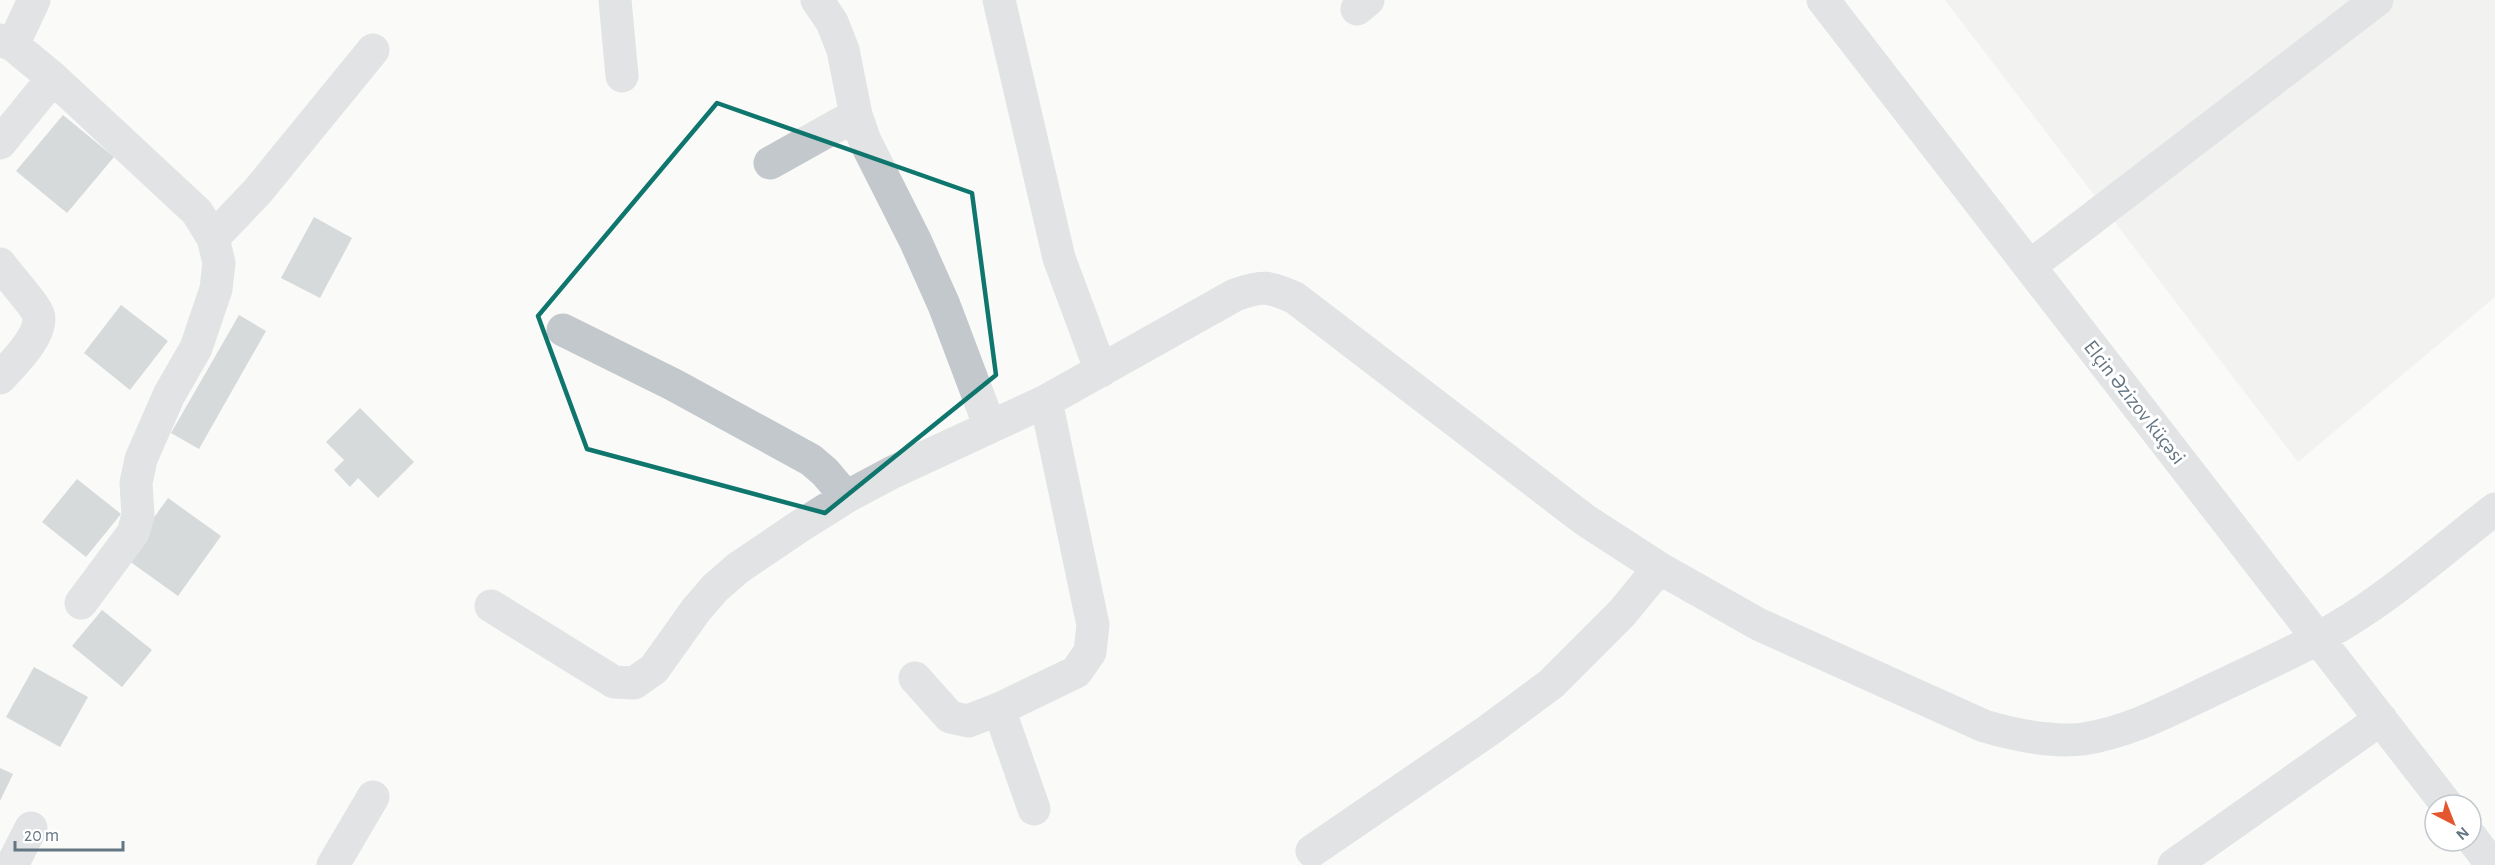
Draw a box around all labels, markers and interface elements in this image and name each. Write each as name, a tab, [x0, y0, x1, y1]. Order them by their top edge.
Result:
street label: Elçin Əzizov küçəsi	[2080, 336, 2189, 468]
north arrow	[2423, 793, 2483, 853]
scale bar	[15, 814, 123, 852]
text: N	[2453, 824, 2472, 843]
text: 20 m	[24, 827, 59, 845]

